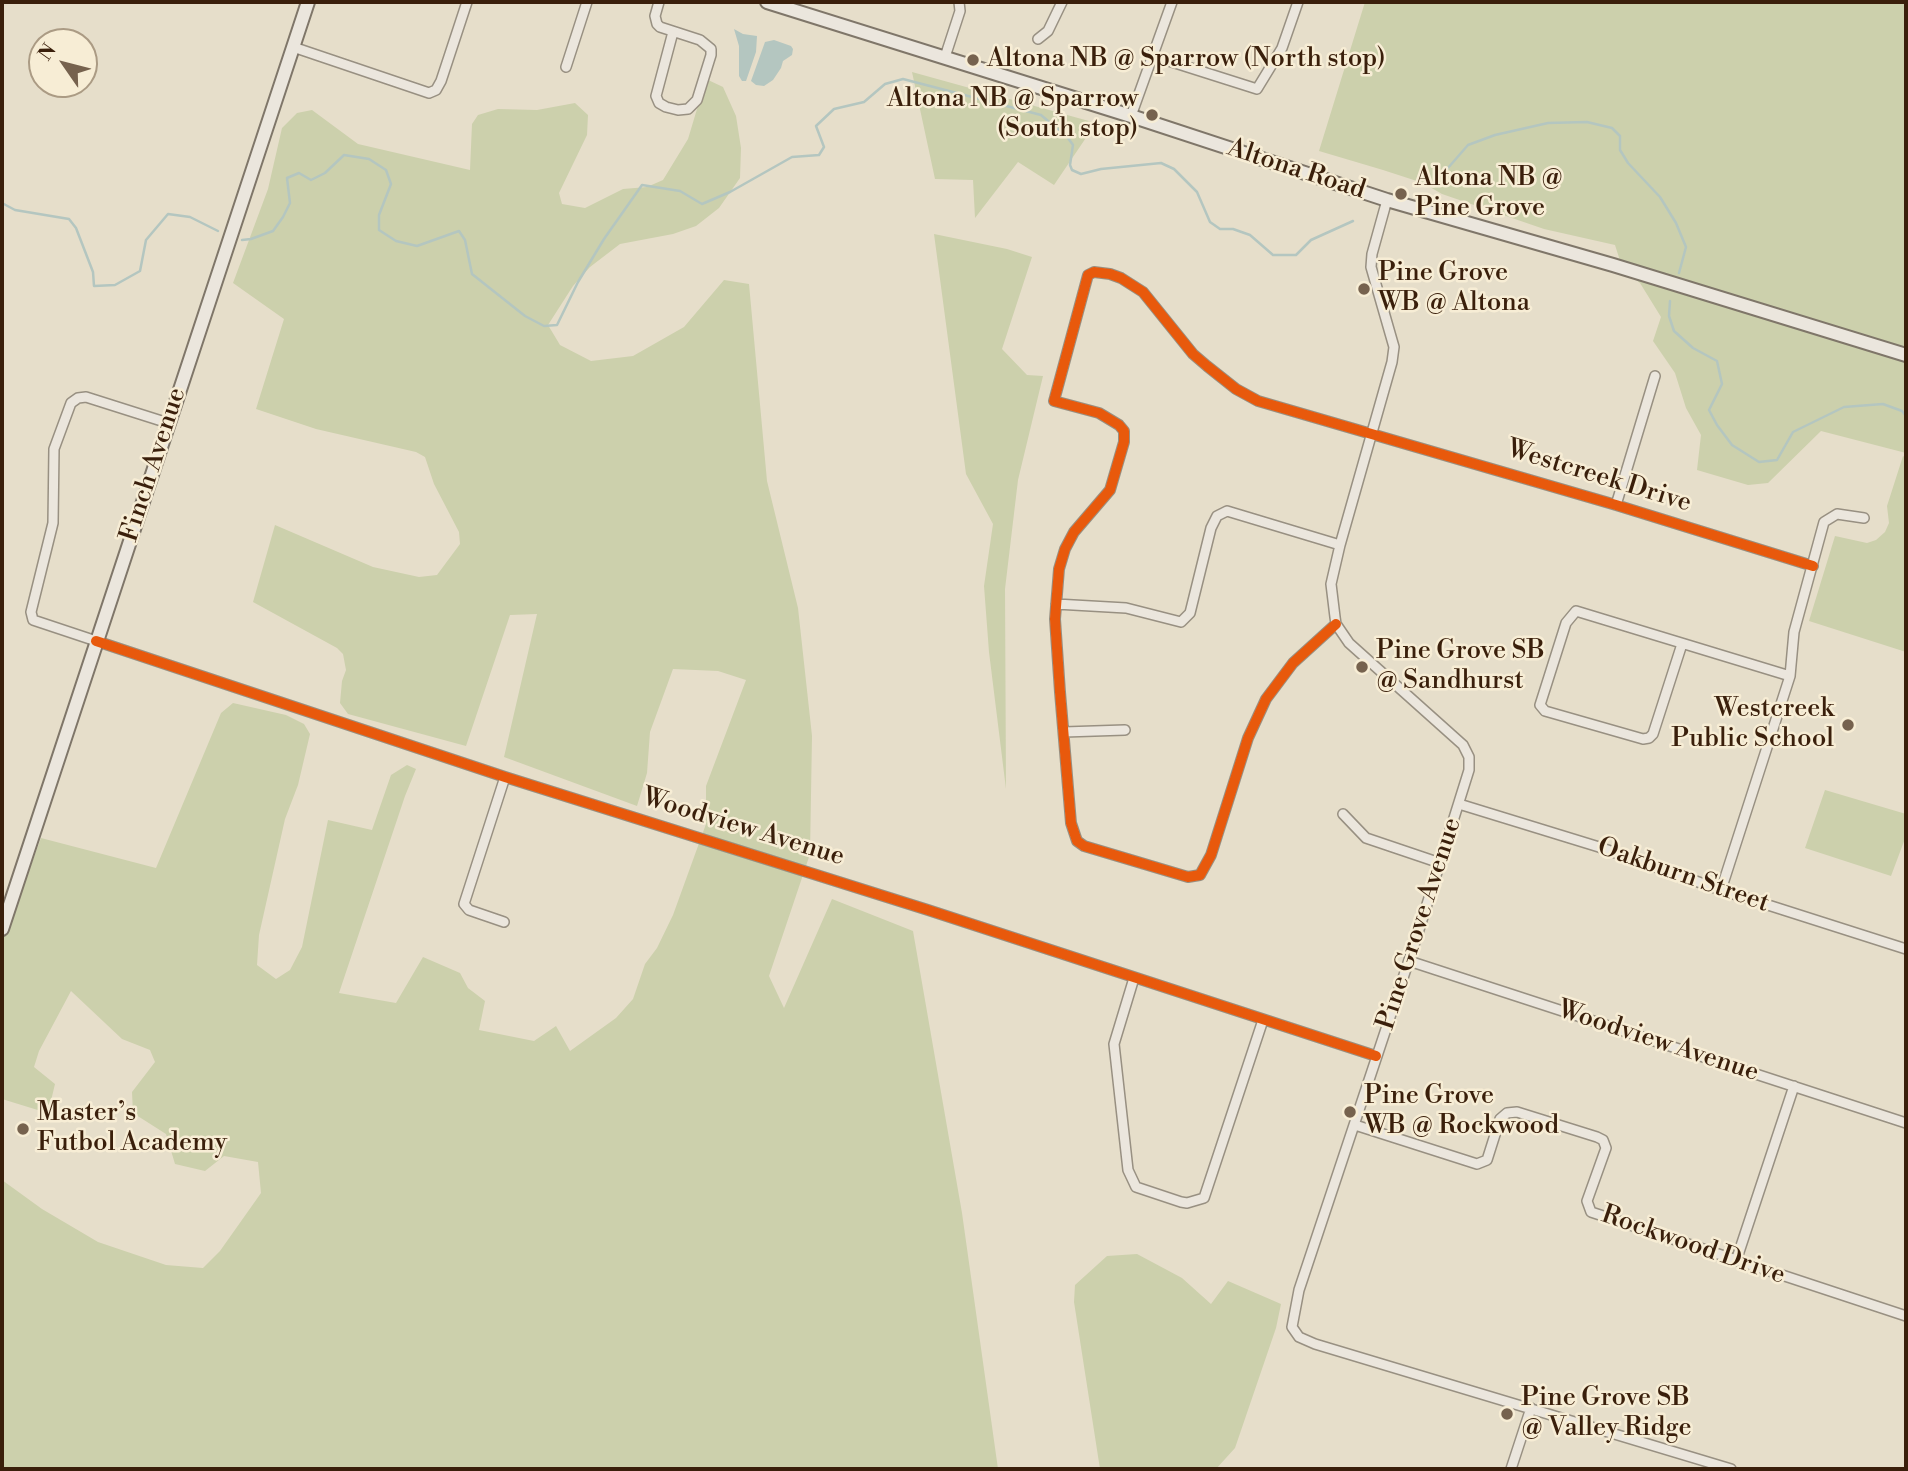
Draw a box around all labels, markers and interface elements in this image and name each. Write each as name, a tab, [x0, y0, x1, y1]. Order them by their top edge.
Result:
north arrow	[28, 28, 98, 98]
text: N	[33, 39, 62, 65]
place label: Altona NB @ Sparrow (North stop)	[987, 44, 1385, 76]
marker: Altona NB @ Sparrow (North stop)	[965, 52, 981, 68]
place label: Altona NB @ Sparrow (South stop)	[887, 84, 1138, 146]
marker: Altona NB @ Sparrow (South stop)	[1144, 107, 1160, 123]
street label: Altona Road	[1223, 133, 1369, 207]
place label: Altona NB @ Pine Grove	[1415, 163, 1563, 224]
marker: Altona NB @ Pine Grove	[1393, 186, 1409, 202]
place label: Pine Grove WB @ Altona	[1378, 258, 1530, 320]
marker: Pine Grove WB @ Altona	[1356, 281, 1372, 297]
street label: Finch Avenue	[114, 384, 194, 546]
street label: Westcreek Drive	[1503, 434, 1695, 520]
place label: Pine Grove SB @ Sandhurst	[1376, 636, 1545, 698]
marker: Pine Grove SB @ Sandhurst	[1354, 659, 1370, 675]
place label: Westcreek Public School	[1671, 694, 1834, 756]
marker: Westcreek Public School	[1840, 717, 1856, 733]
street label: Woodview Avenue	[638, 782, 848, 874]
street label: Pine Grove Avenue	[1371, 814, 1469, 1034]
street label: Oakburn Street	[1593, 832, 1773, 920]
street label: Woodview Avenue	[1553, 995, 1763, 1089]
place label: Pine Grove WB @ Rockwood	[1364, 1081, 1559, 1142]
place label: Master’s Futbol Academy	[37, 1098, 227, 1160]
marker: Pine Grove WB @ Rockwood	[1342, 1104, 1358, 1120]
marker: Master’s Futbol Academy	[15, 1121, 31, 1137]
street label: Rockwood Drive	[1597, 1200, 1789, 1292]
place label: Pine Grove SB @ Valley Ridge	[1521, 1383, 1692, 1444]
marker: Pine Grove SB @ Valley Ridge	[1499, 1406, 1515, 1422]

